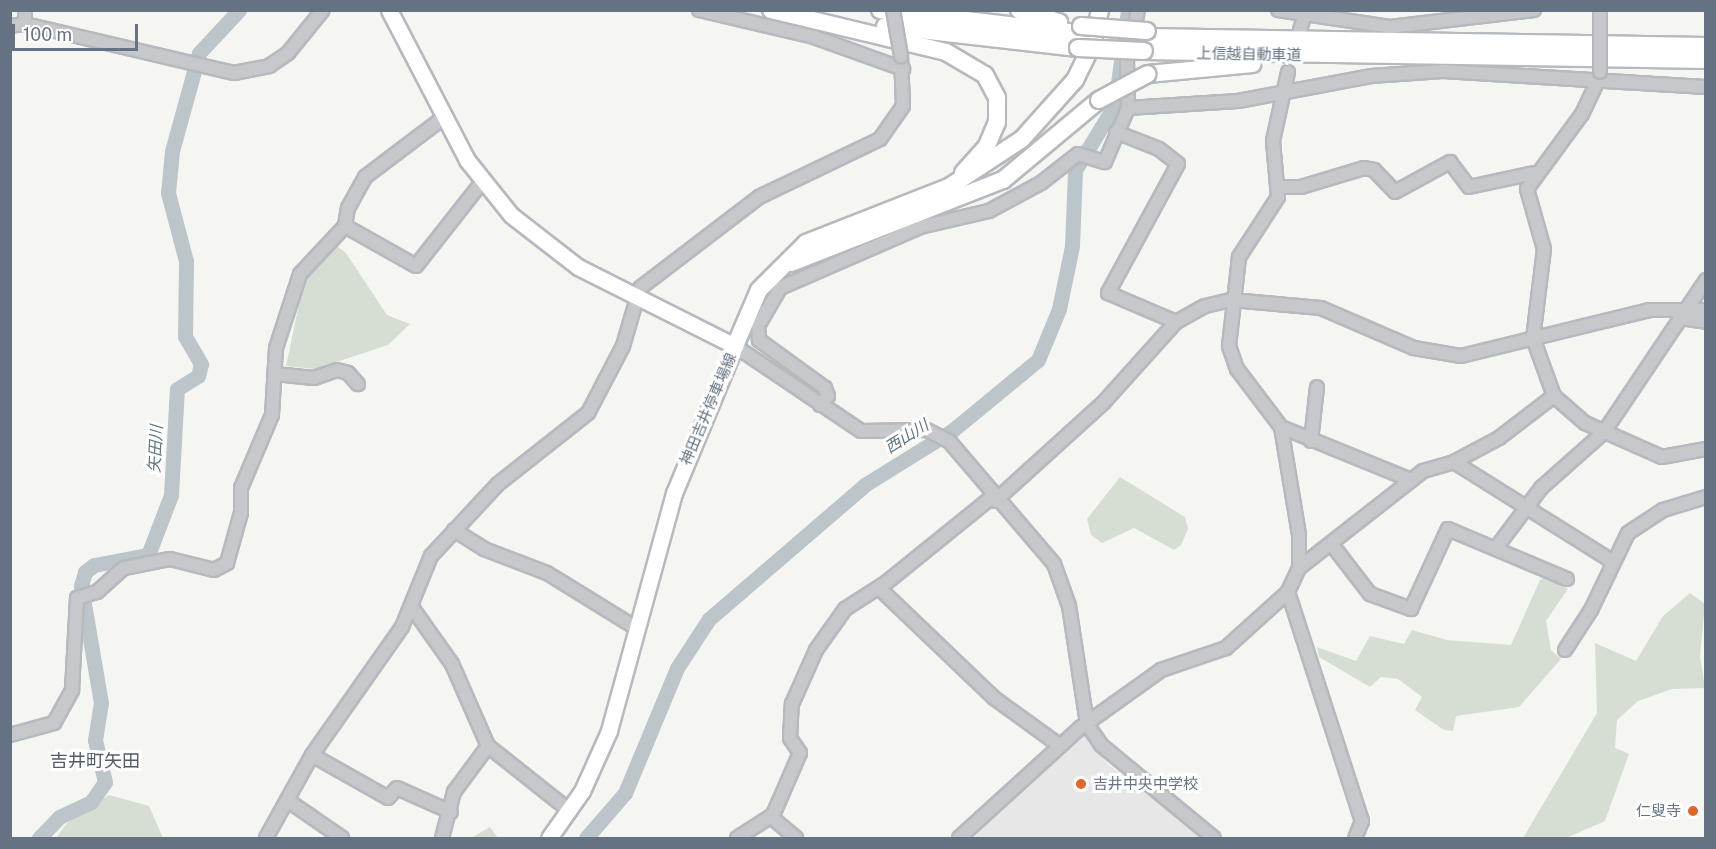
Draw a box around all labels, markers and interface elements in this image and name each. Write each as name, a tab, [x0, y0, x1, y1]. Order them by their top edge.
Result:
scale bar	[15, 12, 141, 50]
text: 100 m	[23, 24, 72, 45]
street label: 上信越自動車道	[1196, 44, 1302, 64]
street label: 神田吉井停車場線	[676, 350, 740, 468]
water label: 西山川	[882, 416, 932, 458]
water label: 矢田川	[145, 425, 167, 473]
district label: 吉井町矢田	[50, 750, 140, 772]
place label: 吉井中央中学校	[1093, 775, 1198, 793]
marker: 吉井中央中学校	[1074, 777, 1088, 791]
place label: 仁叟寺	[1636, 802, 1681, 820]
marker: 仁叟寺	[1686, 804, 1700, 818]

